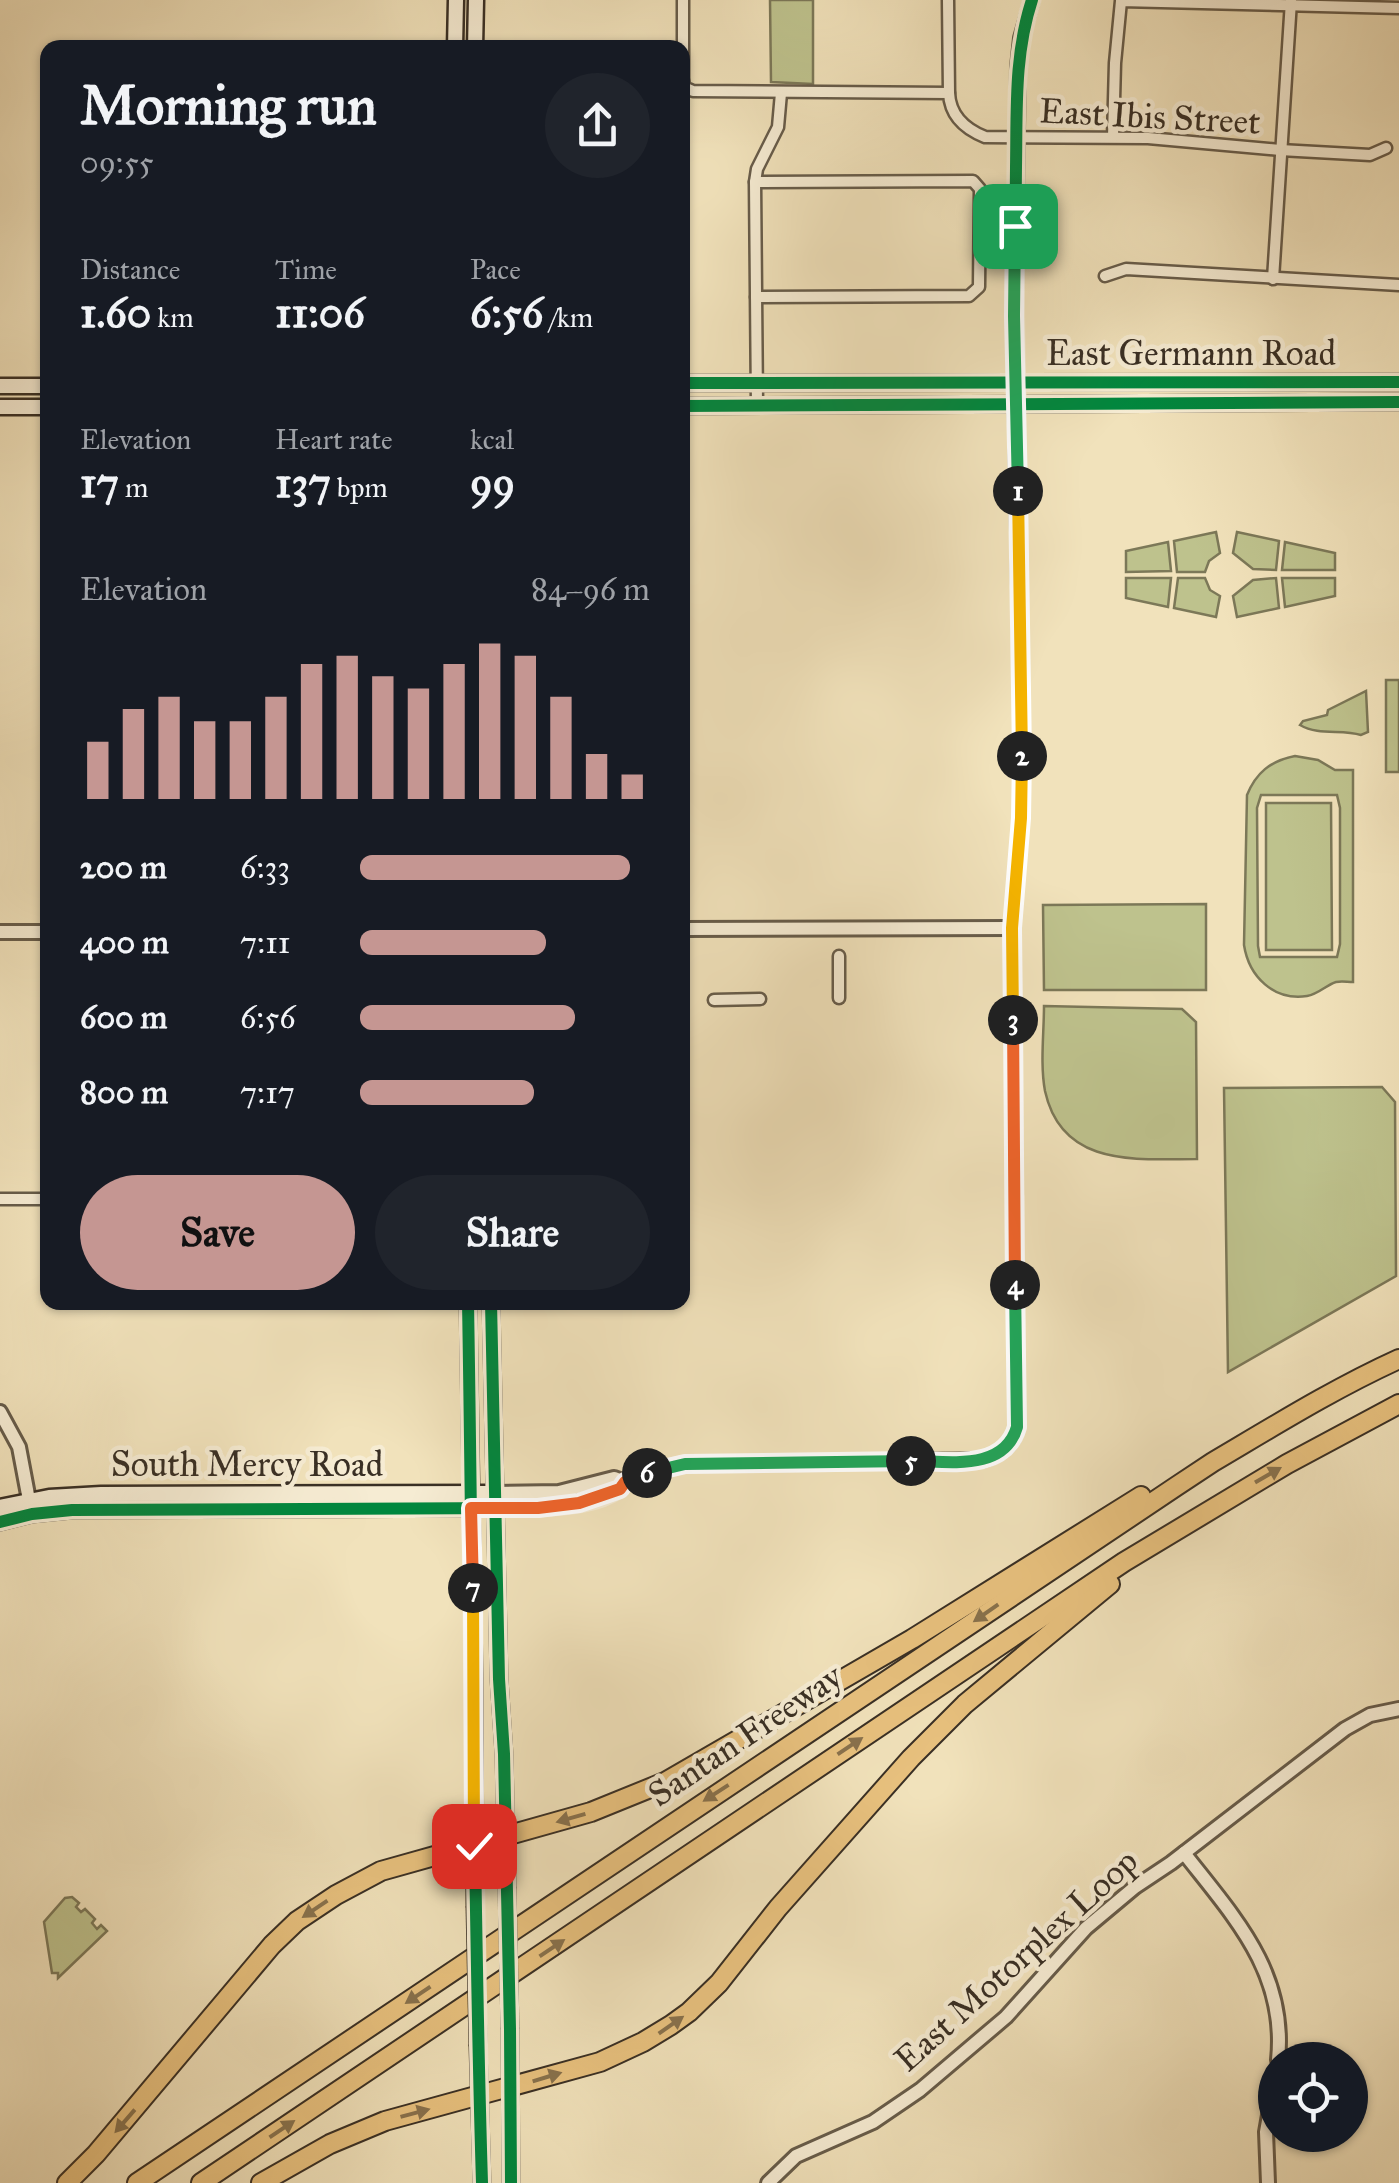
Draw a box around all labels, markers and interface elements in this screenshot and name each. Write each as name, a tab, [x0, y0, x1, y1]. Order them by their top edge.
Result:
text: Morning run	[80, 72, 377, 139]
button: share	[545, 73, 650, 178]
street label: East Ibis Street	[1038, 89, 1262, 144]
text: 09:55	[80, 143, 154, 182]
pin	[973, 184, 1058, 269]
icon: arrive	[988, 199, 1043, 254]
text: Distance	[80, 252, 180, 287]
text: Time	[275, 252, 337, 287]
text: Pace	[470, 252, 521, 287]
text: 1.60	[80, 287, 151, 339]
text: 11:06	[275, 287, 365, 339]
text: 6:56	[470, 287, 543, 339]
text: km	[151, 300, 194, 335]
text: /km	[543, 300, 593, 335]
street label: East Germann Road	[1046, 332, 1336, 375]
text: Elevation	[80, 422, 191, 457]
text: Heart rate	[275, 422, 393, 457]
text: kcal	[470, 422, 514, 457]
text: 17	[80, 457, 119, 509]
text: 137	[275, 457, 331, 509]
text: 99	[470, 457, 515, 509]
pin: 1	[993, 466, 1043, 516]
text: m	[119, 470, 149, 505]
text: bpm	[331, 470, 388, 505]
text: 1	[1012, 473, 1024, 508]
text: Elevation	[80, 570, 207, 609]
text: 84–96 m	[531, 570, 650, 609]
pin: 2	[997, 731, 1047, 781]
text: 2	[1015, 738, 1029, 773]
text: 200 m	[80, 848, 167, 887]
text: 6:33	[240, 848, 290, 887]
text: 400 m	[80, 923, 169, 962]
text: 7:11	[240, 923, 290, 962]
pin: 3	[988, 995, 1038, 1045]
text: 600 m	[80, 998, 167, 1037]
text: 6:56	[240, 998, 296, 1037]
text: 3	[1007, 1002, 1019, 1037]
text: 800 m	[80, 1073, 168, 1112]
text: 7:17	[240, 1073, 295, 1112]
button: Save	[80, 1175, 355, 1290]
button: Share	[375, 1175, 650, 1290]
pin: 4	[990, 1260, 1040, 1310]
text: 4	[1007, 1267, 1023, 1302]
pin: 5	[886, 1436, 936, 1486]
street label: South Mercy Road	[111, 1443, 384, 1486]
text: 5	[904, 1443, 918, 1478]
pin: 6	[622, 1448, 672, 1498]
text: 6	[640, 1455, 654, 1490]
one-way arrow	[1254, 1467, 1282, 1484]
pin: 7	[448, 1563, 498, 1613]
text: 7	[466, 1570, 480, 1605]
one-way arrow	[973, 1603, 1000, 1622]
street label: Santan Freeway	[640, 1654, 851, 1816]
one-way arrow	[836, 1738, 863, 1756]
one-way arrow	[702, 1783, 730, 1802]
pin	[432, 1804, 517, 1889]
one-way arrow	[556, 1811, 586, 1826]
icon: check	[447, 1819, 502, 1874]
street label: East Motorplex Loop	[886, 1840, 1147, 2081]
one-way arrow	[302, 1899, 329, 1918]
one-way arrow	[538, 1939, 565, 1958]
one-way arrow	[405, 1986, 432, 2004]
one-way arrow	[658, 2016, 684, 2035]
map controls	[1258, 2042, 1368, 2152]
button: locate	[1258, 2042, 1368, 2152]
one-way arrow	[532, 2069, 563, 2084]
one-way arrow	[400, 2104, 431, 2120]
one-way arrow	[114, 2109, 136, 2134]
one-way arrow	[268, 2120, 295, 2138]

